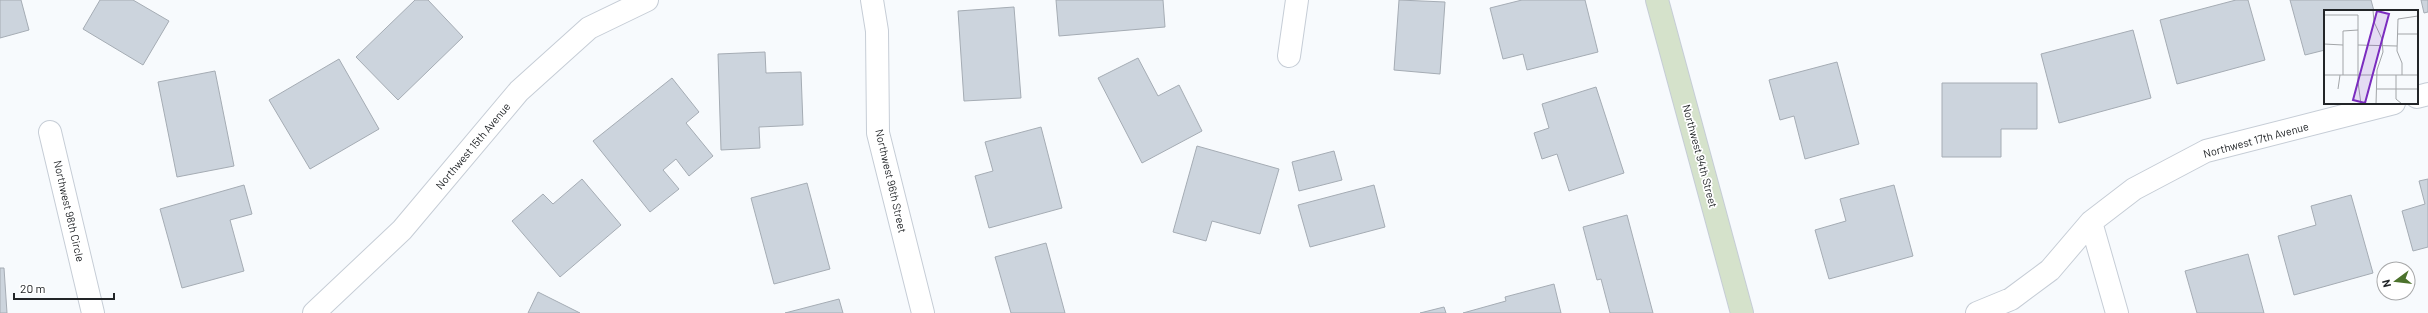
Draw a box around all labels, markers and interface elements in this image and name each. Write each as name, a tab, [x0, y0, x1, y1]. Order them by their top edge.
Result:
inset map	[2324, 10, 2418, 104]
street label: Northwest 15th Avenue	[433, 100, 513, 192]
street label: Northwest 94th Street	[1680, 103, 1721, 209]
street label: Northwest 17th Avenue	[2202, 119, 2310, 160]
street label: Northwest 96th Street	[873, 128, 910, 234]
street label: Northwest 98th Circle	[52, 159, 87, 263]
north arrow	[2376, 261, 2416, 301]
scale bar	[14, 275, 114, 301]
text: N	[2379, 278, 2393, 289]
text: 20 m	[20, 281, 46, 295]

